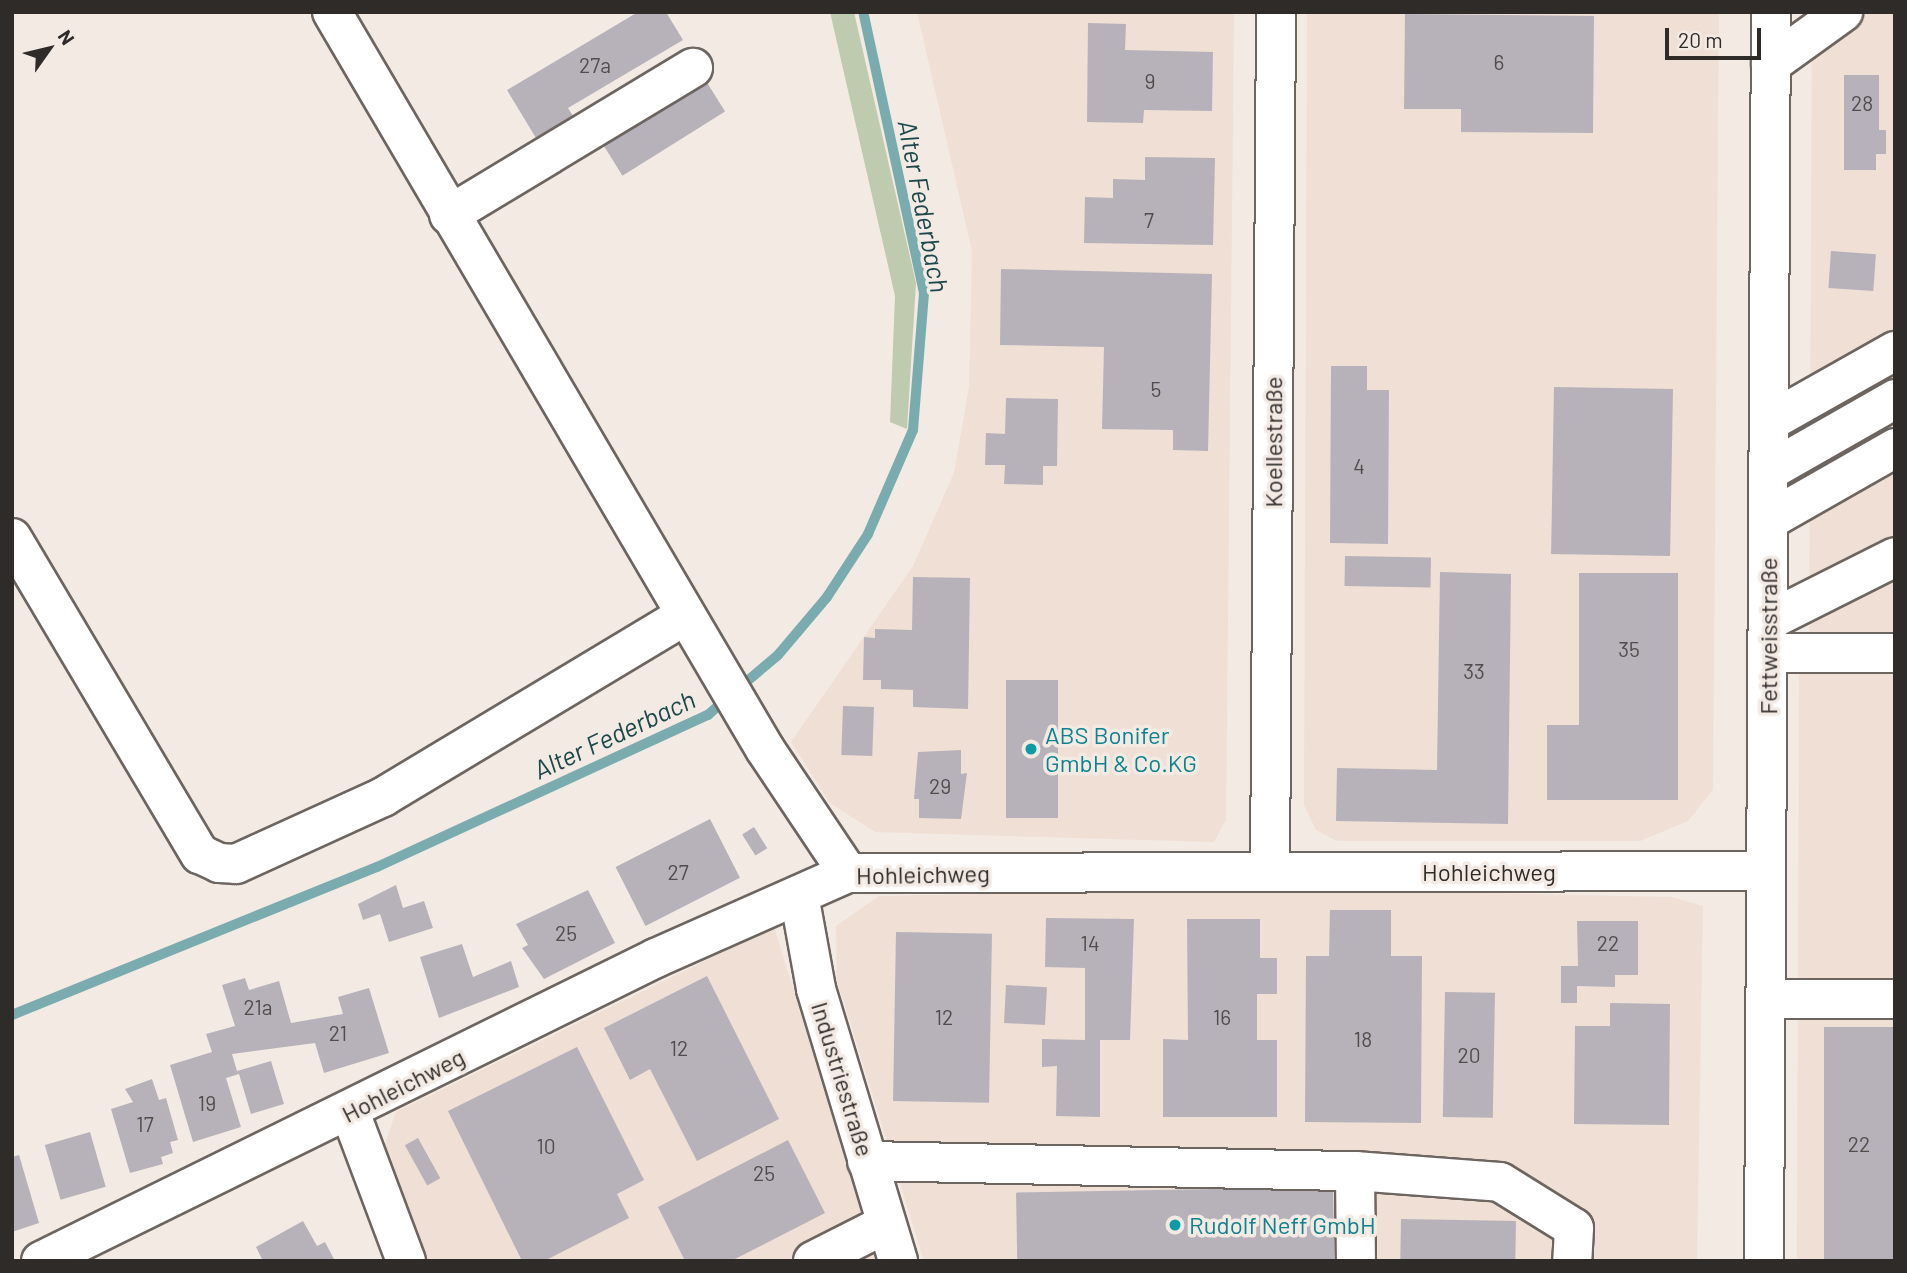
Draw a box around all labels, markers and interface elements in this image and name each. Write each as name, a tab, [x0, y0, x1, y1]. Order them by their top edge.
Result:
north arrow	[14, 14, 84, 84]
scale bar	[1669, 14, 1765, 58]
text: N	[54, 25, 80, 49]
text: 20 m	[1678, 27, 1723, 52]
house number: 6	[1494, 49, 1504, 75]
house number: 27a	[579, 52, 611, 78]
house number: 9	[1145, 68, 1155, 94]
house number: 28	[1851, 90, 1873, 116]
water label: Alter Federbach	[892, 117, 956, 295]
house number: 7	[1144, 207, 1154, 233]
house number: 5	[1151, 376, 1161, 402]
street label: Koellestraße	[1259, 376, 1287, 508]
house number: 4	[1353, 453, 1365, 479]
street label: Fettweisstraße	[1754, 557, 1782, 715]
house number: 35	[1618, 636, 1640, 662]
house number: 33	[1463, 658, 1485, 684]
water label: Alter Federbach	[528, 683, 700, 785]
place label: ABS Bonifer GmbH & Co.KG	[1045, 721, 1197, 777]
marker: ABS Bonifer GmbH & Co.KG	[1023, 741, 1039, 757]
house number: 29	[929, 773, 951, 799]
street label: Hohleichweg	[856, 858, 990, 890]
street label: Hohleichweg	[1422, 858, 1556, 886]
house number: 27	[667, 859, 689, 885]
house number: 25	[555, 920, 577, 946]
house number: 14	[1081, 930, 1099, 956]
house number: 22	[1597, 930, 1619, 956]
house number: 21a	[243, 994, 273, 1020]
street label: Industriestraße	[806, 998, 880, 1160]
house number: 12	[935, 1004, 953, 1030]
house number: 16	[1213, 1004, 1231, 1030]
house number: 21	[329, 1020, 347, 1046]
house number: 18	[1354, 1026, 1372, 1052]
house number: 12	[670, 1035, 688, 1061]
street label: Hohleichweg	[337, 1042, 469, 1128]
house number: 20	[1457, 1042, 1481, 1068]
house number: 19	[198, 1090, 216, 1116]
house number: 17	[136, 1111, 154, 1137]
house number: 22	[1848, 1131, 1870, 1157]
house number: 10	[536, 1133, 556, 1159]
house number: 25	[753, 1160, 775, 1186]
place label: Rudolf Neff GmbH	[1189, 1211, 1376, 1239]
marker: Rudolf Neff GmbH	[1167, 1217, 1183, 1233]

